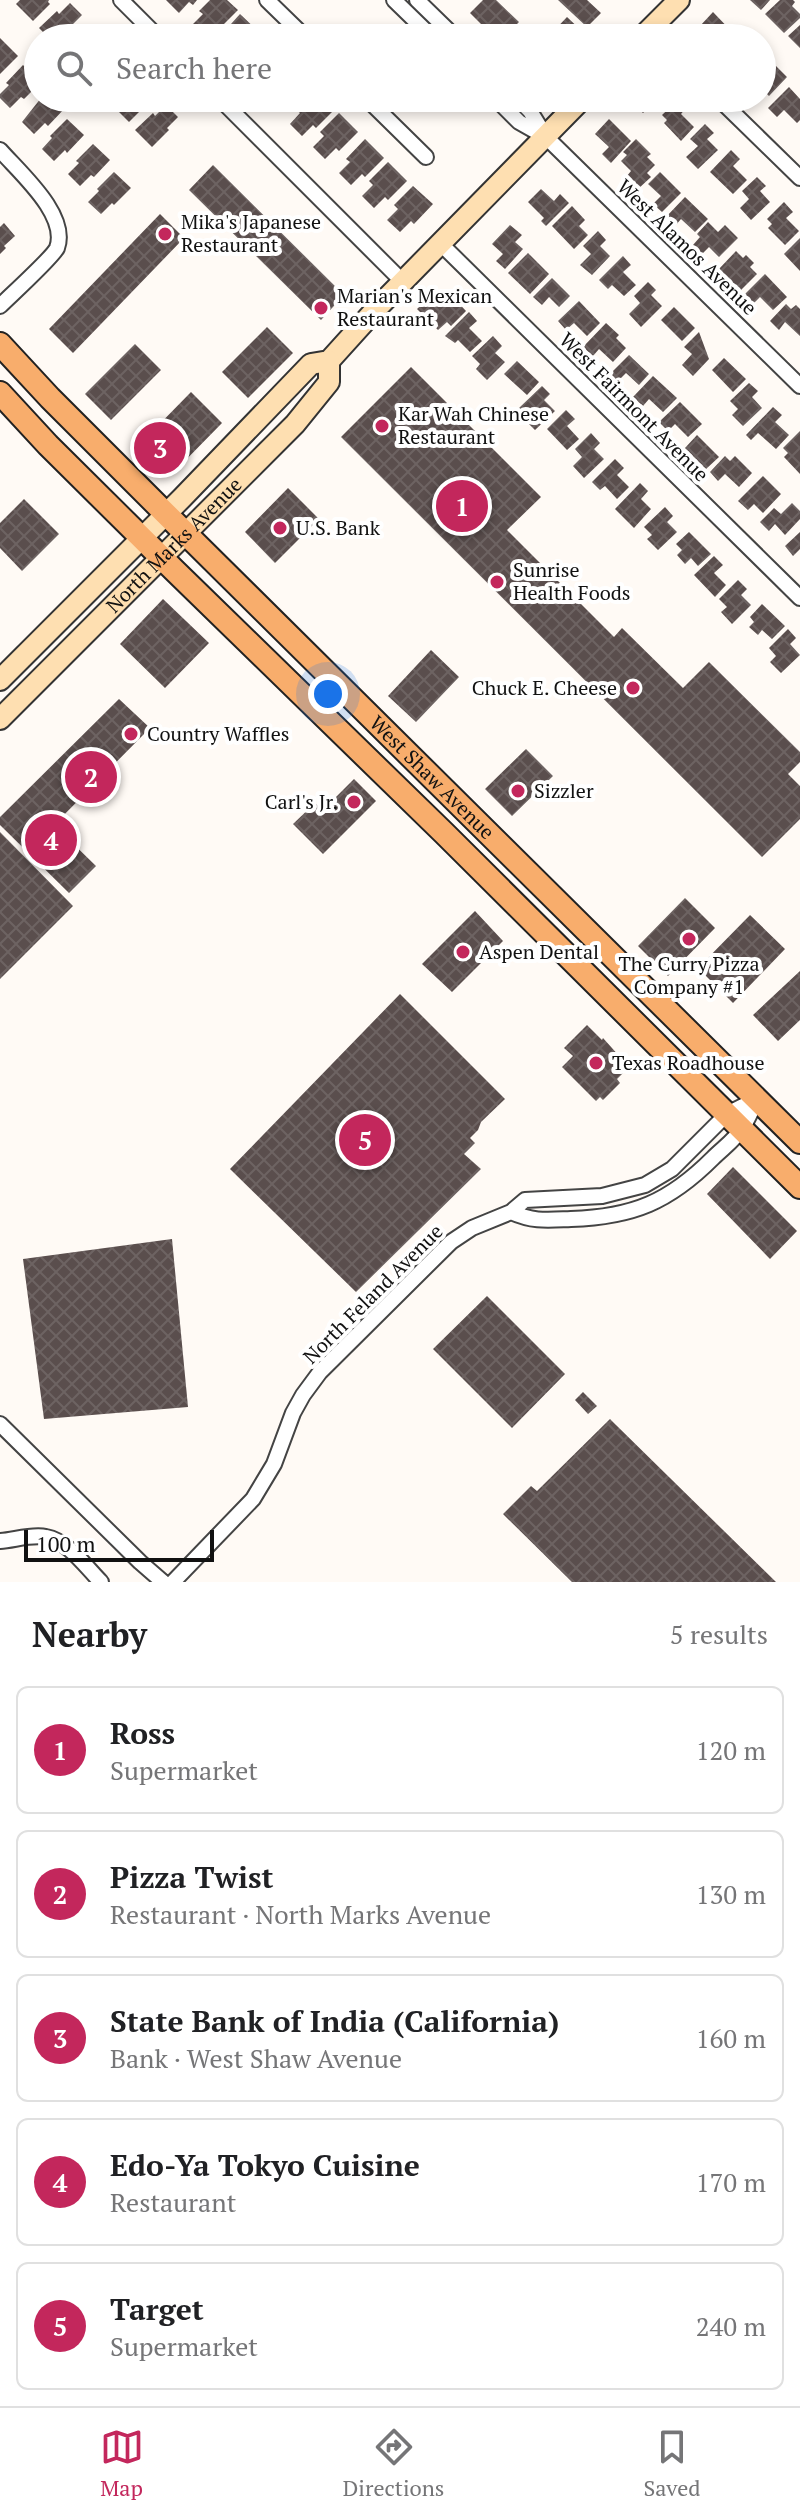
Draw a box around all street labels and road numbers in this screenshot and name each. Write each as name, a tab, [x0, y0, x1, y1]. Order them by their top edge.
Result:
street label: West Alamos Avenue	[612, 173, 763, 321]
street label: West Fairmont Avenue	[554, 326, 715, 487]
street label: North Marks Avenue	[100, 471, 247, 618]
street label: West Shaw Avenue	[364, 709, 501, 845]
street label: North Feland Avenue	[297, 1218, 448, 1369]

